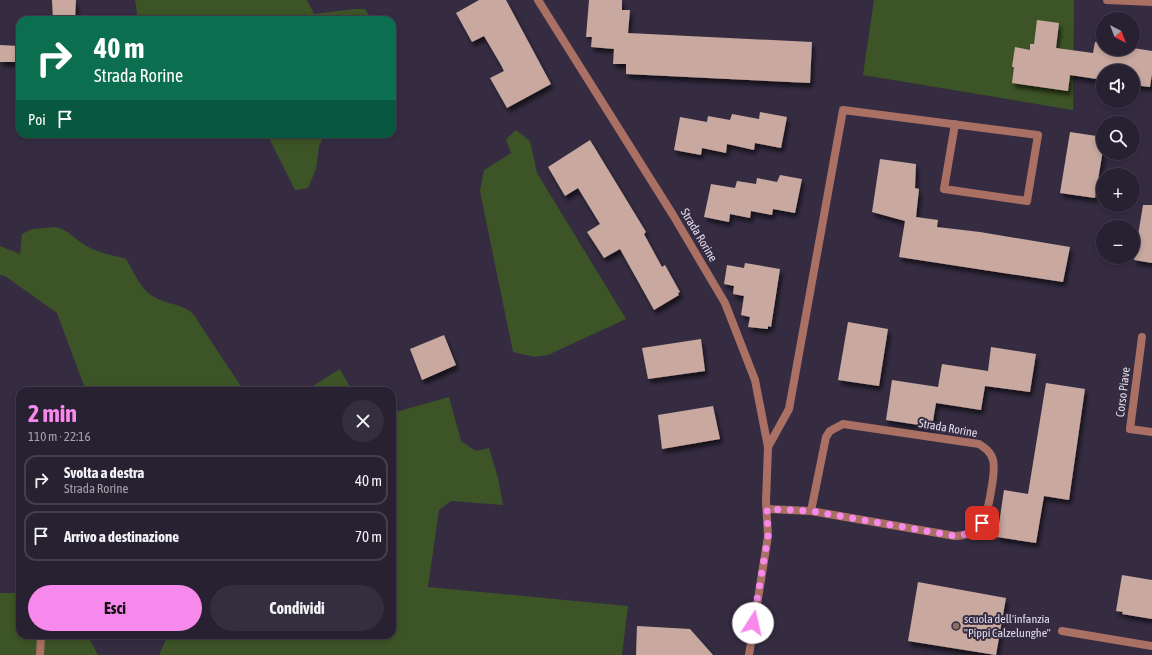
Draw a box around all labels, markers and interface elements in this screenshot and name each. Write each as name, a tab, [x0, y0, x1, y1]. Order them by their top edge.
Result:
north arrow	[1096, 12, 1140, 56]
map controls	[1096, 12, 1140, 264]
icon: right	[28, 32, 80, 84]
text: 40 m	[94, 32, 144, 64]
button: sound	[1096, 64, 1140, 108]
text: Strada Rorine	[94, 65, 183, 86]
icon: arrive	[54, 108, 76, 130]
text: Poi	[28, 111, 46, 128]
button: search	[1096, 116, 1140, 160]
button: +	[1096, 168, 1140, 212]
street label: Strada Rorine	[678, 206, 720, 264]
button: −	[1096, 220, 1140, 264]
street label: Corso Piave	[1113, 366, 1133, 418]
text: 2 min	[28, 400, 77, 427]
button: close	[342, 400, 384, 442]
street label: Strada Rorine	[917, 416, 979, 440]
text: 110 m · 22:16	[28, 429, 91, 444]
text: Svolta a destra	[64, 464, 144, 481]
icon: right	[30, 469, 52, 491]
text: 40 m	[355, 472, 382, 489]
text: Strada Rorine	[64, 481, 128, 496]
pin	[965, 506, 999, 540]
icon: arrive	[971, 512, 993, 534]
icon: arrive	[30, 525, 52, 547]
text: Arrivo a destinazione	[64, 528, 179, 545]
text: 70 m	[355, 528, 382, 545]
button: Esci	[28, 585, 202, 631]
button: Condividi	[210, 585, 384, 631]
position arrow	[732, 602, 774, 644]
place label: scuola dell'infanzia "Pippi Calzelunghe"	[964, 612, 1051, 640]
marker: scuola dell'infanzia "Pippi Calzelunghe"	[951, 621, 961, 631]

